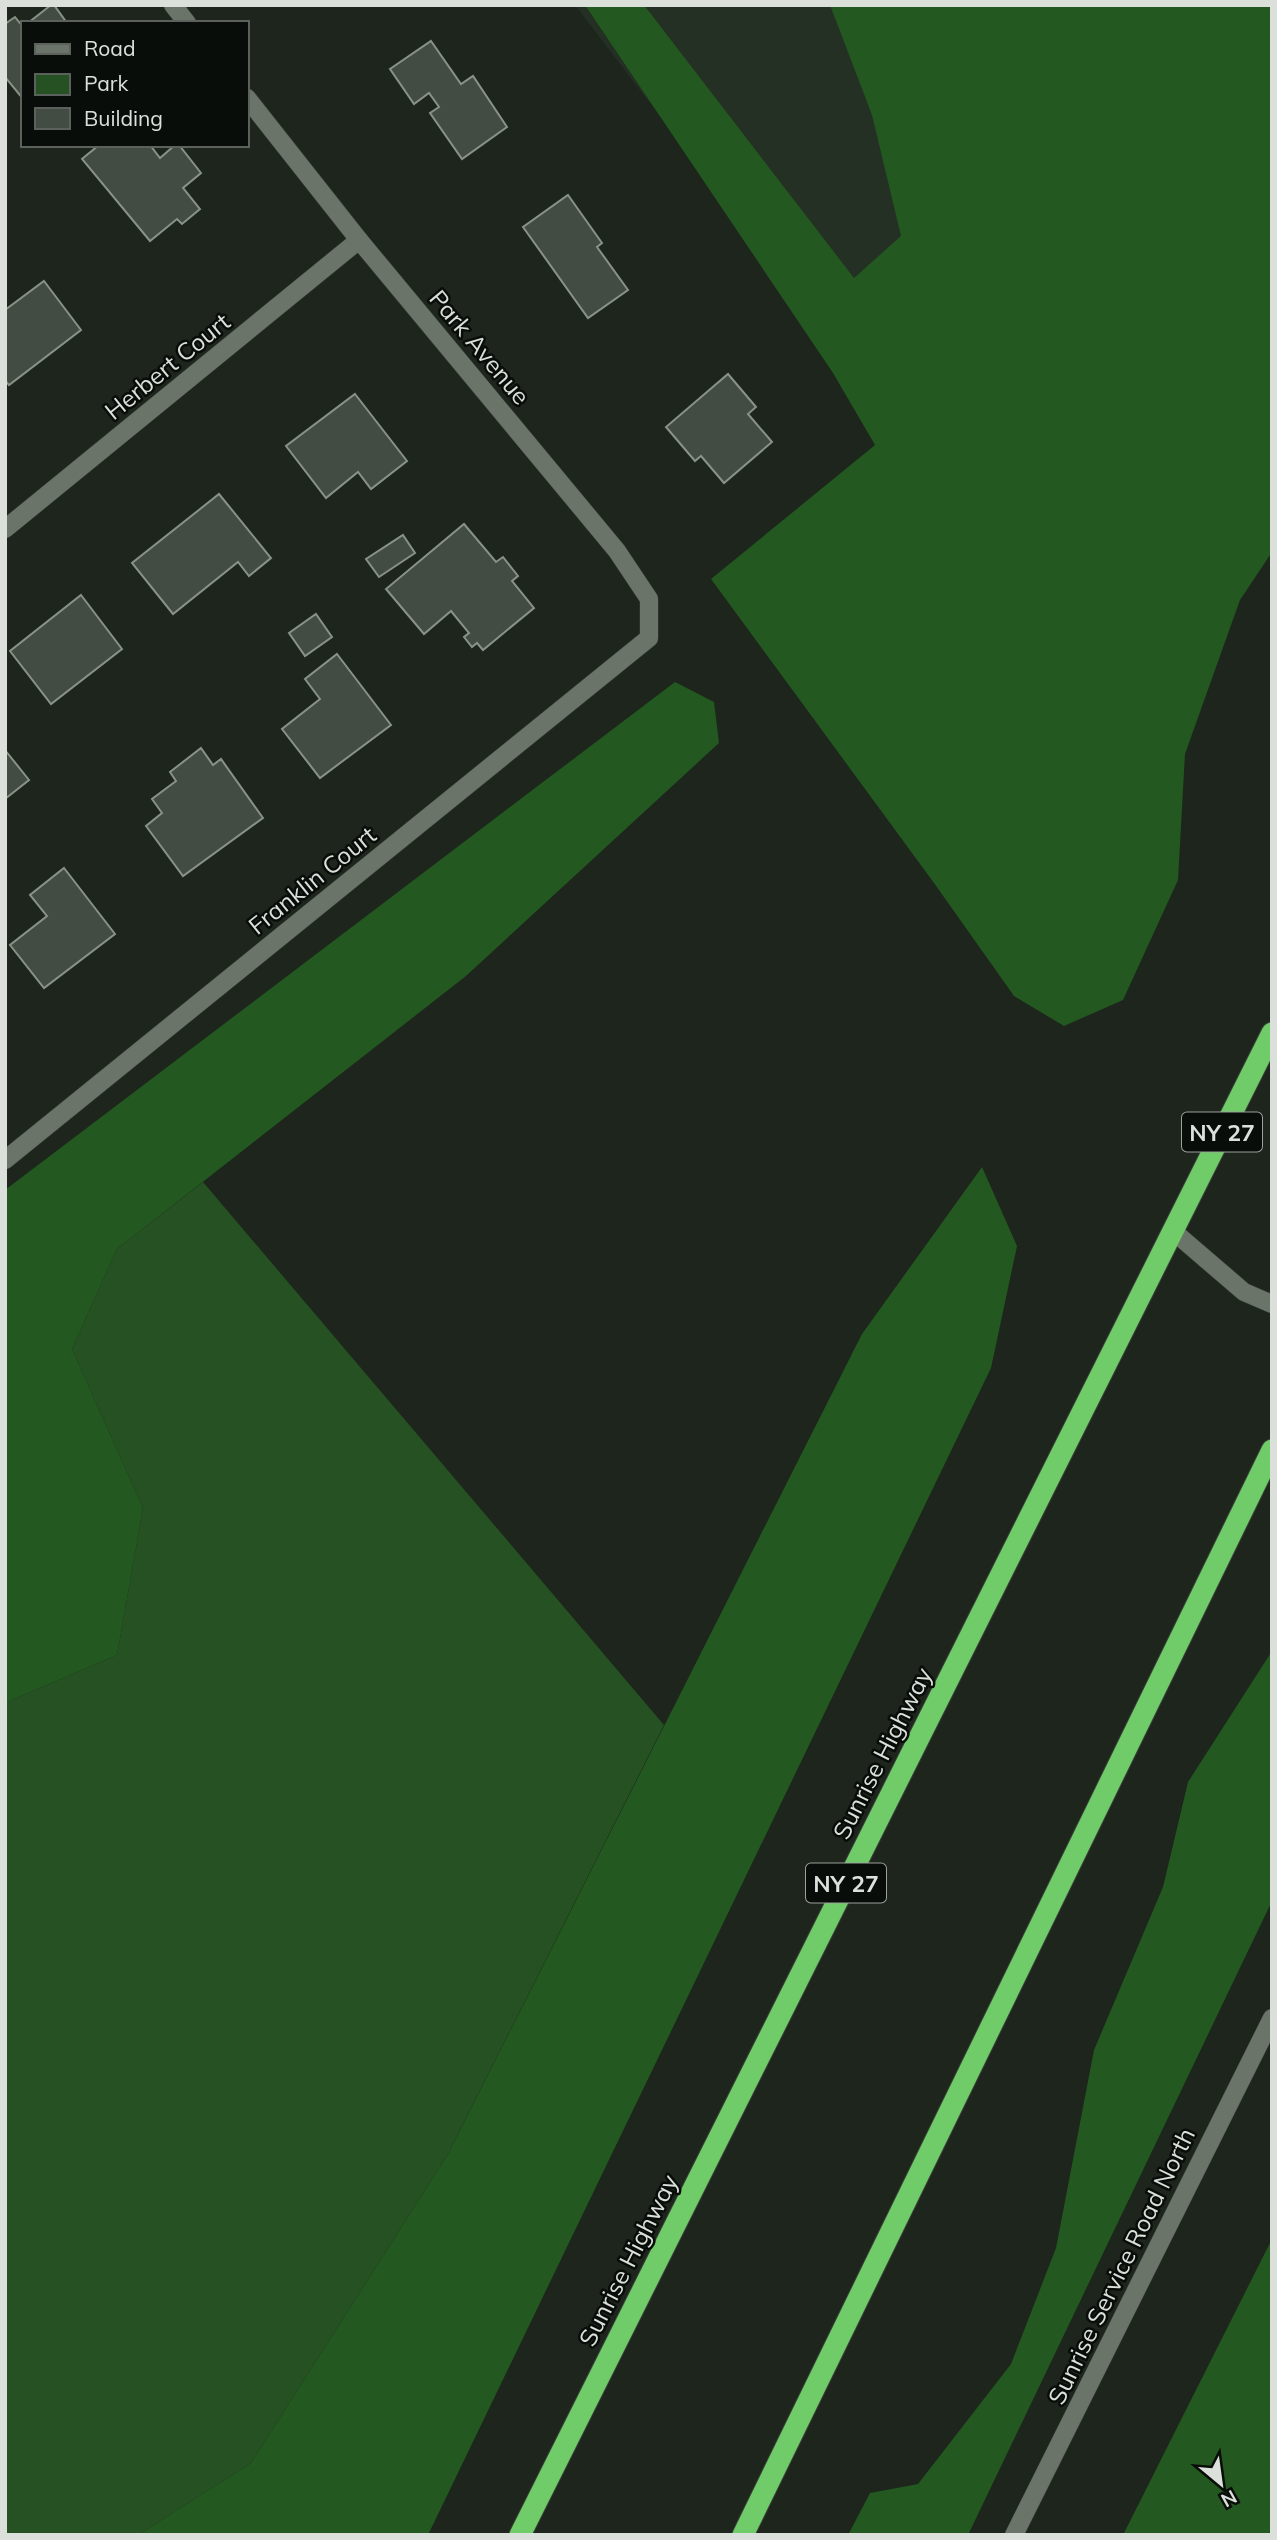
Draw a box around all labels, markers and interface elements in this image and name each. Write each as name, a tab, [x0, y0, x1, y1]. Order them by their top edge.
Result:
legend	[21, 21, 248, 147]
text: Road	[84, 35, 135, 61]
text: Park	[84, 70, 128, 96]
text: Building	[84, 105, 163, 131]
street label: Park Avenue	[423, 284, 537, 410]
street label: Herbert Court	[98, 306, 236, 426]
street label: Franklin Court	[242, 819, 382, 941]
road number: NY 27	[1182, 1112, 1262, 1152]
street label: Sunrise Highway	[826, 1662, 938, 1844]
road number: NY 27	[806, 1864, 886, 1902]
street label: Sunrise Service Road North	[1041, 2123, 1201, 2409]
street label: Sunrise Highway	[572, 2169, 684, 2351]
north arrow	[1186, 2449, 1256, 2519]
text: N	[1217, 2485, 1241, 2513]

